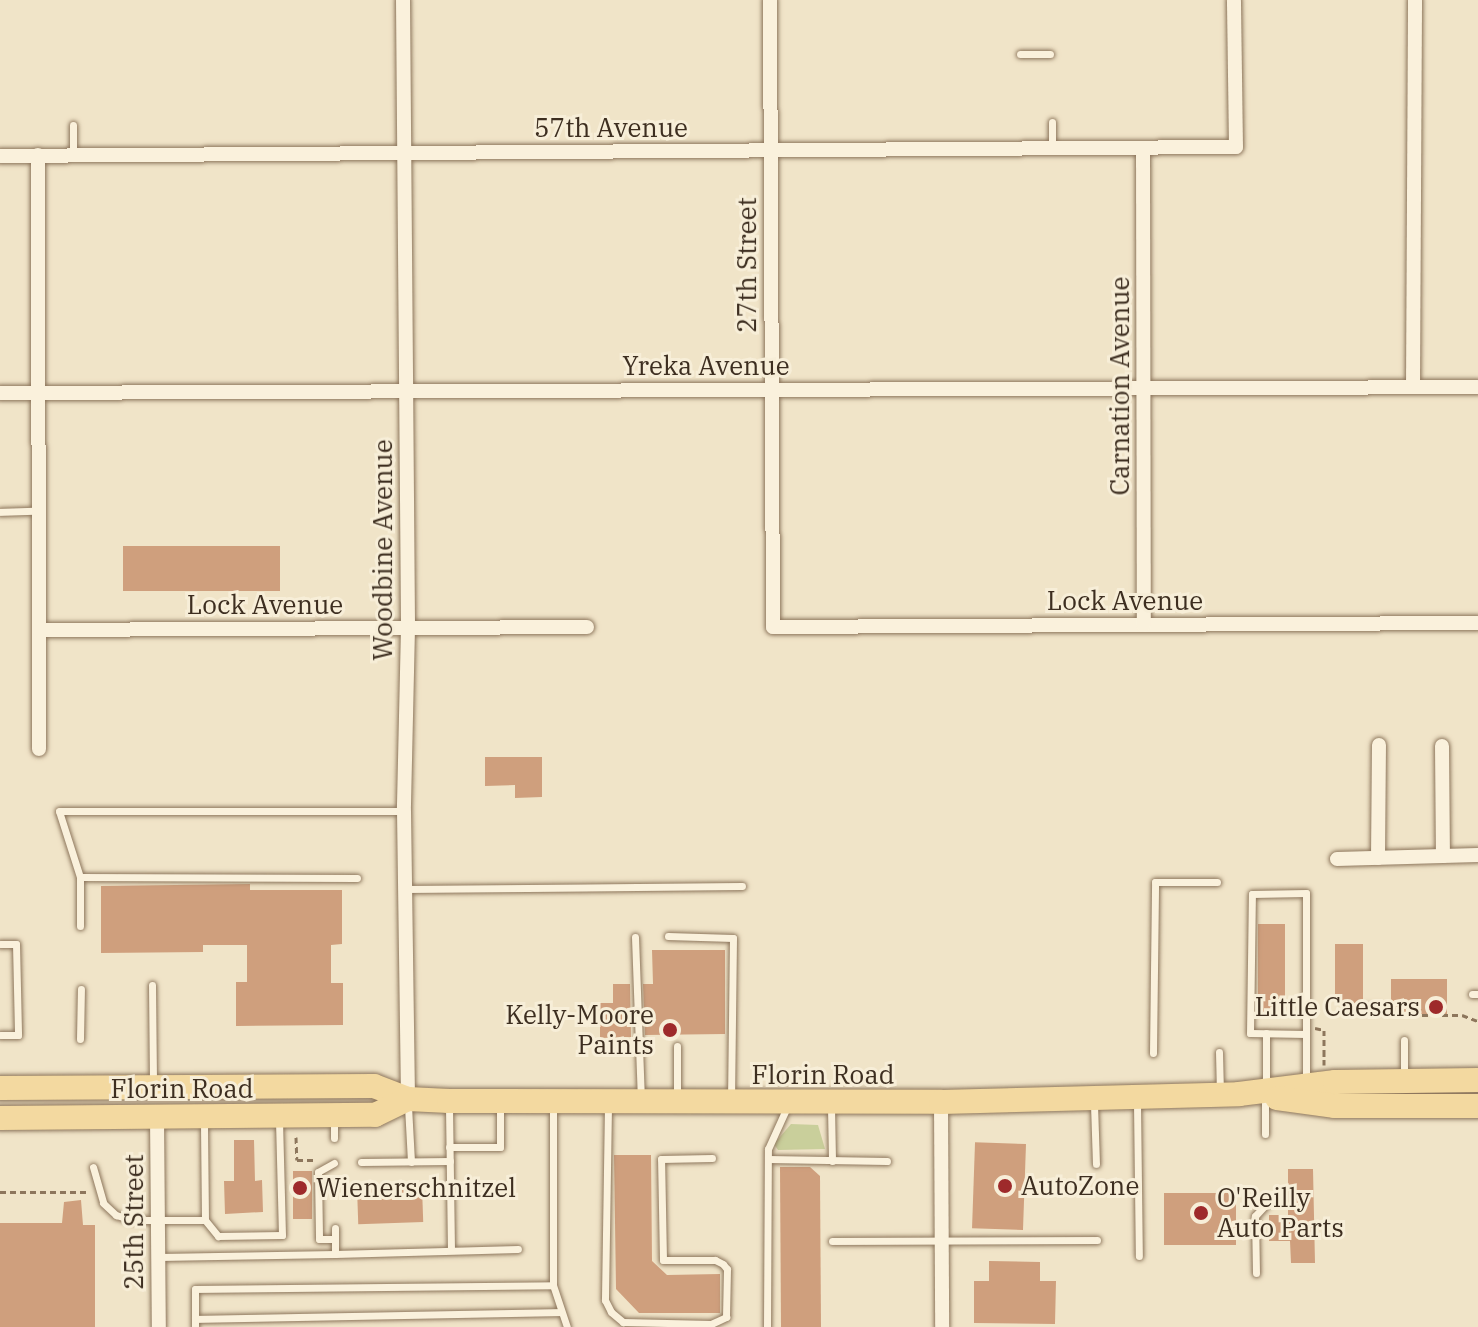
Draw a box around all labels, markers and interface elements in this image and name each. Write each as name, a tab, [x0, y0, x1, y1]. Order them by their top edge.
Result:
street label: 57th Avenue	[534, 112, 688, 144]
street label: 27th Street	[731, 197, 763, 333]
street label: Carnation Avenue	[1104, 277, 1136, 495]
street label: Yreka Avenue	[622, 350, 790, 382]
street label: Woodbine Avenue	[367, 439, 399, 661]
street label: Lock Avenue	[1047, 585, 1203, 617]
street label: Lock Avenue	[187, 589, 343, 621]
place label: Little Caesars	[1255, 991, 1420, 1023]
marker: Little Caesars	[1427, 998, 1445, 1016]
place label: Kelly-Moore Paints	[505, 999, 654, 1060]
marker: Kelly-Moore Paints	[661, 1021, 679, 1039]
street label: Florin Road	[751, 1059, 895, 1091]
street label: Florin Road	[110, 1073, 254, 1105]
street label: 25th Street	[118, 1154, 150, 1290]
place label: AutoZone	[1021, 1170, 1139, 1202]
place label: Wienerschnitzel	[316, 1172, 516, 1204]
marker: AutoZone	[996, 1177, 1014, 1195]
marker: Wienerschnitzel	[291, 1179, 309, 1197]
place label: O'Reilly Auto Parts	[1217, 1182, 1344, 1244]
marker: O'Reilly Auto Parts	[1192, 1204, 1210, 1222]

